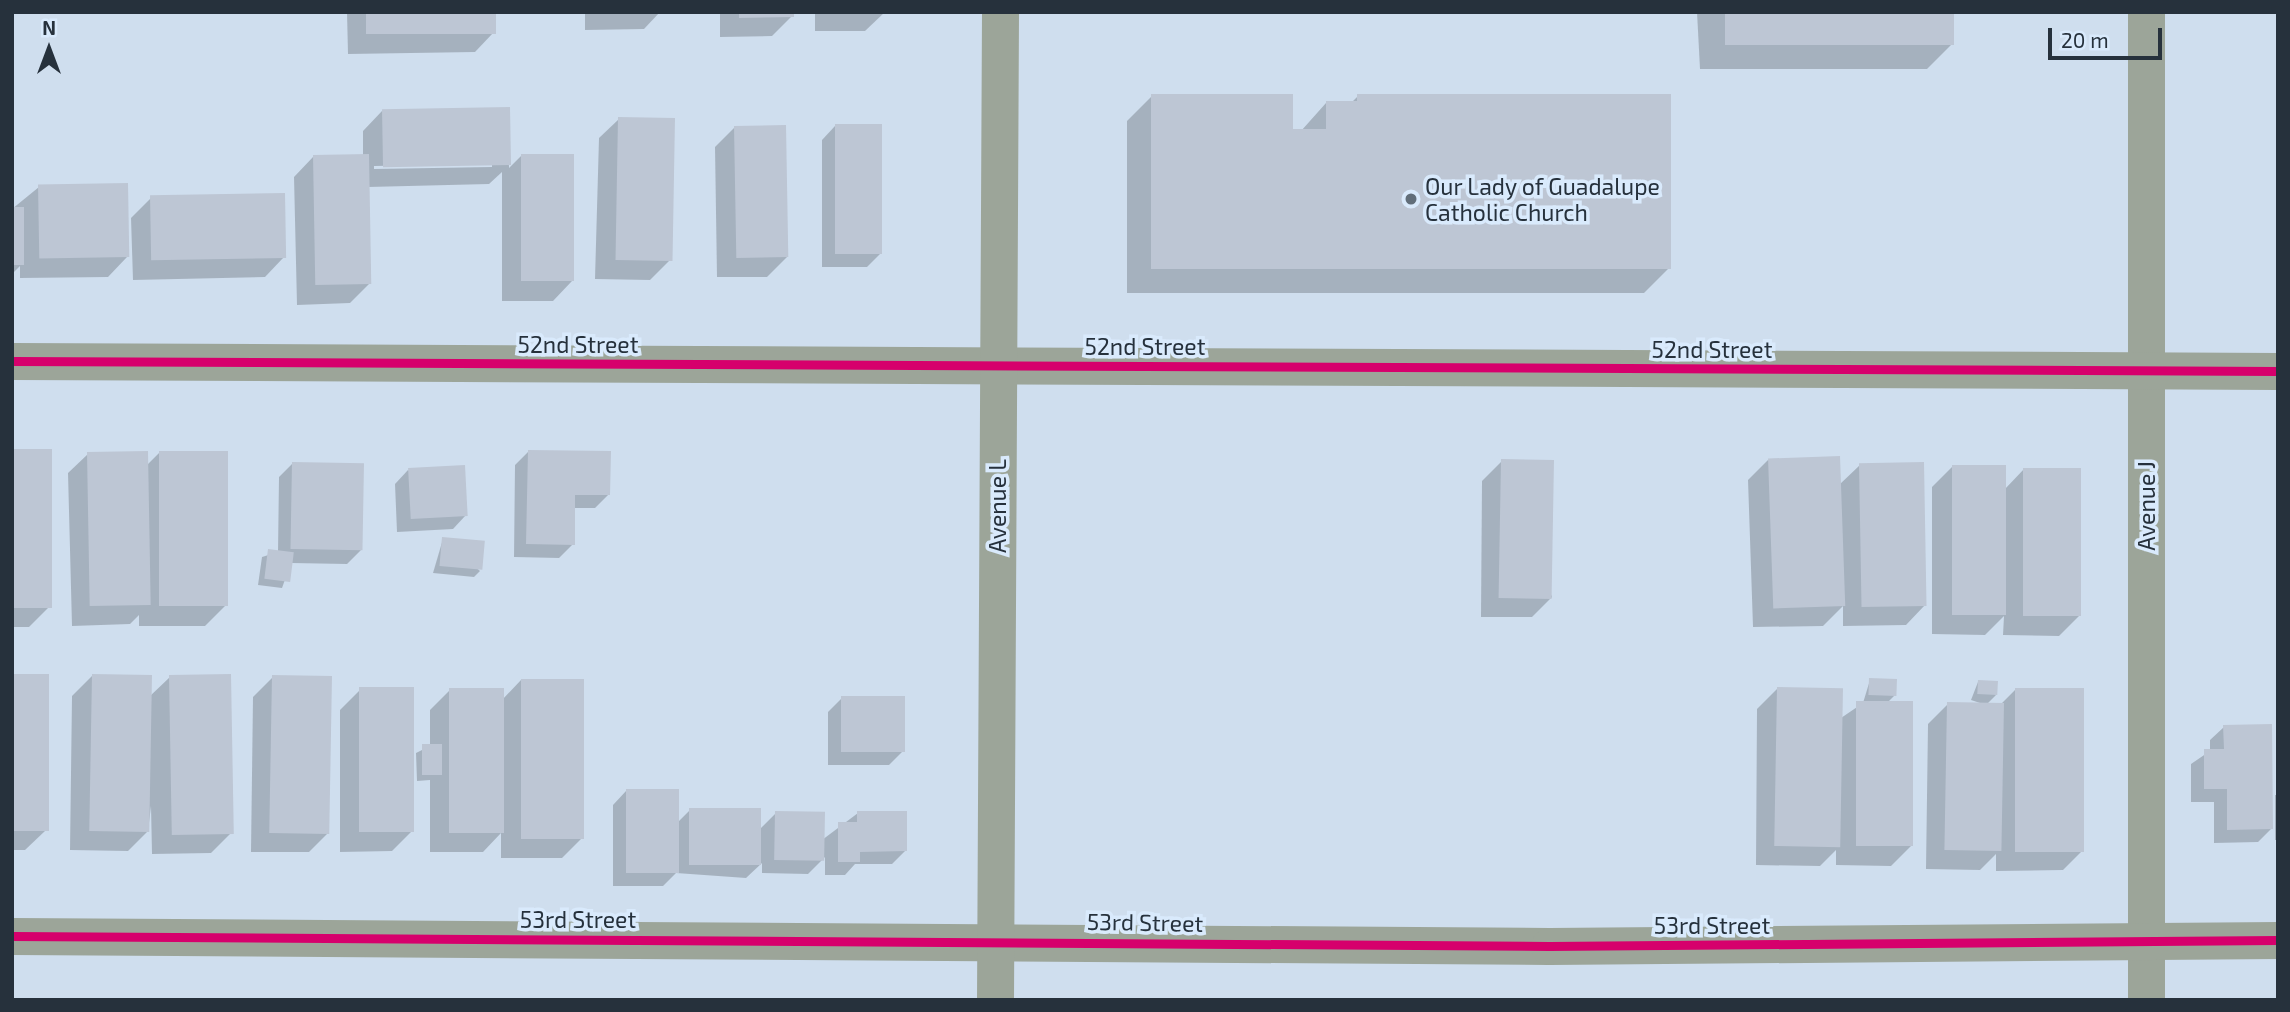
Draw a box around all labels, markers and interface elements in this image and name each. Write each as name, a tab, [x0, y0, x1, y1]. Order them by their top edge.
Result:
north arrow	[14, 14, 84, 84]
scale bar	[2052, 14, 2166, 58]
text: N	[42, 16, 56, 39]
text: 20 m	[2061, 27, 2109, 52]
place label: Our Lady of Guadalupe Catholic Church	[1425, 172, 1661, 226]
marker: Our Lady of Guadalupe Catholic Church	[1403, 191, 1419, 207]
street label: 52nd Street	[518, 330, 638, 358]
street label: 52nd Street	[1085, 332, 1205, 360]
street label: 52nd Street	[1652, 335, 1772, 363]
street label: Avenue L	[983, 459, 1011, 553]
street label: Avenue J	[2132, 461, 2160, 551]
street label: 53rd Street	[520, 905, 636, 933]
street label: 53rd Street	[1087, 907, 1203, 937]
street label: 53rd Street	[1654, 911, 1770, 939]

